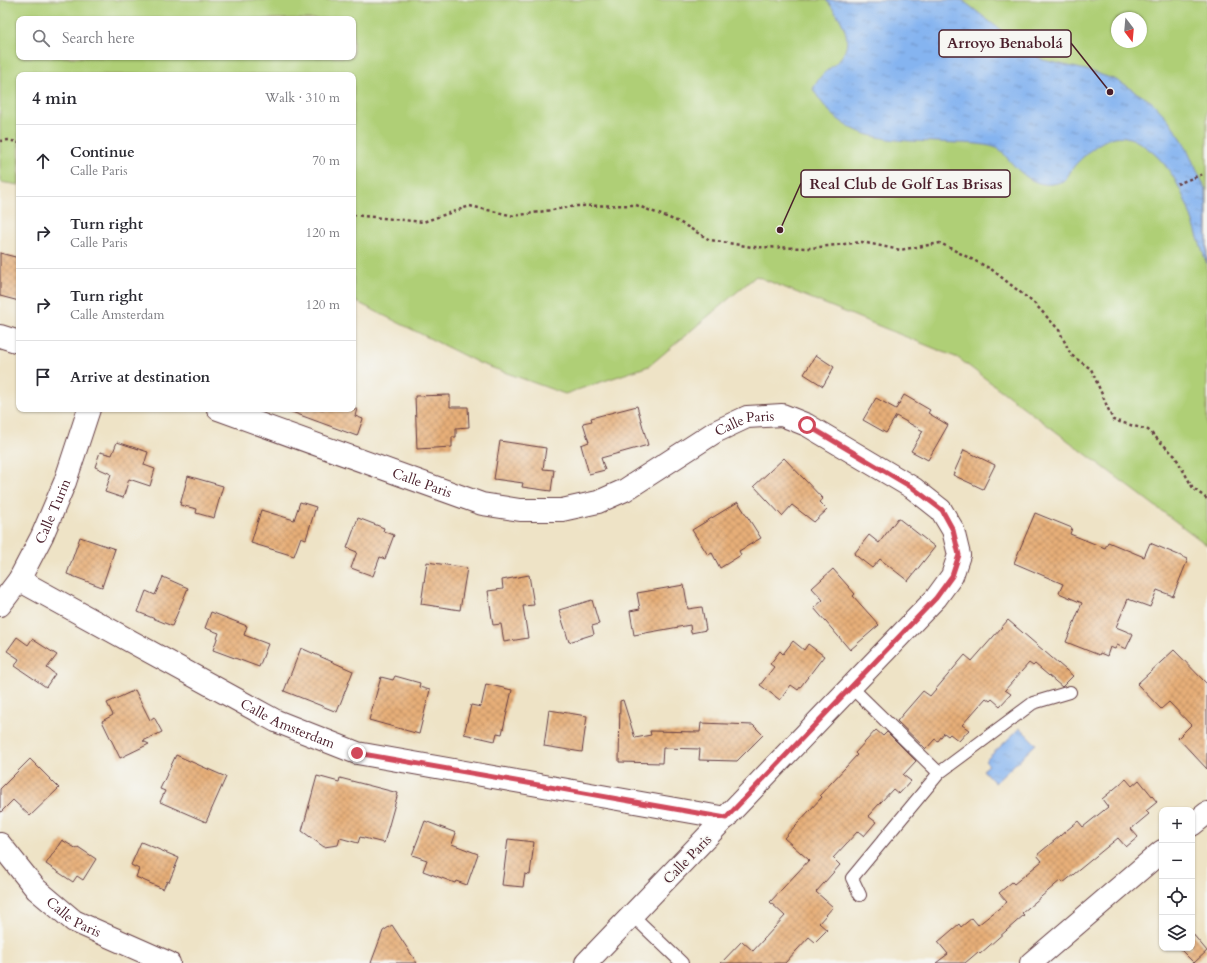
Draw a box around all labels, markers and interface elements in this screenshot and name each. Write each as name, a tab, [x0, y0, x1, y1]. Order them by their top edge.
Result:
north arrow	[1111, 12, 1147, 48]
search box	[16, 16, 356, 60]
icon: search	[30, 27, 52, 49]
text: Search here	[62, 28, 135, 48]
callout: Arroyo Benabolá	[939, 30, 1071, 57]
text: Arroyo Benabolá	[947, 33, 1063, 53]
text: 4 min	[32, 87, 77, 110]
text: Walk · 310 m	[265, 89, 340, 107]
text: Continue	[70, 142, 135, 162]
icon: ahead	[32, 150, 54, 172]
text: 70 m	[312, 152, 340, 170]
text: Calle Paris	[70, 162, 128, 180]
callout: Real Club de Golf Las Brisas	[801, 170, 1010, 197]
text: Real Club de Golf Las Brisas	[809, 174, 1003, 194]
text: Turn right	[70, 214, 143, 234]
icon: right	[32, 222, 54, 244]
text: 120 m	[306, 224, 340, 242]
text: Calle Paris	[70, 234, 128, 252]
text: Turn right	[70, 286, 143, 306]
icon: right	[32, 294, 54, 316]
text: 120 m	[306, 296, 340, 314]
text: Calle Amsterdam	[70, 306, 164, 324]
icon: arrive	[32, 366, 54, 388]
text: Arrive at destination	[70, 367, 210, 387]
street label: Calle Paris	[712, 406, 775, 441]
route start	[798, 416, 816, 434]
street label: Calle Paris	[390, 463, 455, 503]
street label: Calle Turin	[31, 476, 75, 547]
street label: Calle Amsterdam	[237, 694, 338, 753]
route end	[348, 744, 366, 762]
map controls	[1159, 807, 1195, 951]
button: +	[1159, 807, 1195, 843]
street label: Calle Paris	[659, 830, 716, 888]
button: −	[1159, 843, 1195, 879]
button: locate	[1159, 879, 1195, 915]
street label: Calle Paris	[42, 893, 104, 942]
button: layers	[1159, 915, 1195, 951]

